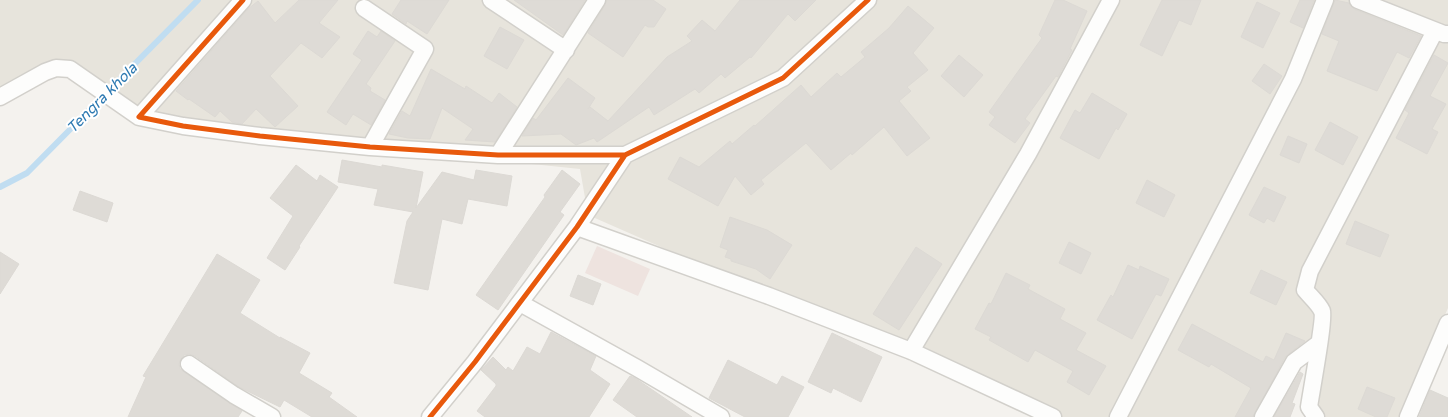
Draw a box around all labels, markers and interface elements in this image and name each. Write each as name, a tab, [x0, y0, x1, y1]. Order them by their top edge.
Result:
water label: Tengra khola	[63, 59, 141, 137]

